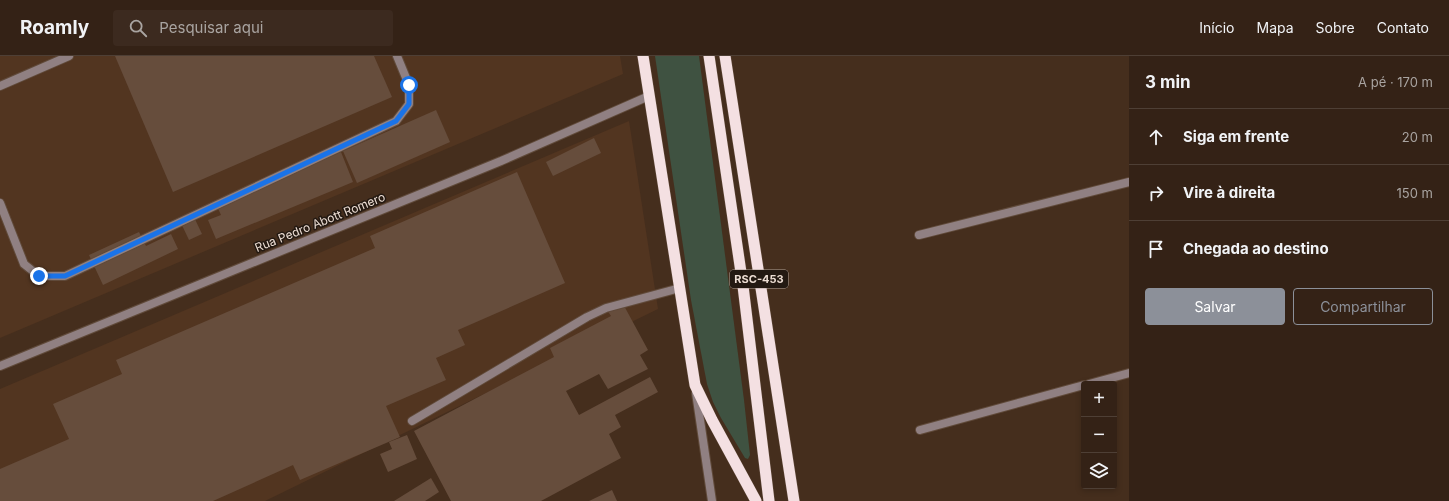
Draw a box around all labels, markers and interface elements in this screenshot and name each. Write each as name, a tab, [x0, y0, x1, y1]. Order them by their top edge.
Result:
search box	[113, 10, 393, 46]
text: Roamly	[20, 16, 89, 39]
icon: search	[127, 17, 149, 39]
text: Pesquisar aqui	[159, 18, 263, 37]
text: Início	[1199, 19, 1235, 36]
text: Mapa	[1257, 19, 1294, 36]
text: Sobre	[1316, 19, 1355, 36]
text: Contato	[1377, 19, 1429, 36]
text: 3 min	[1145, 72, 1191, 92]
text: A pé · 170 m	[1358, 74, 1433, 90]
route start	[400, 76, 418, 94]
icon: ahead	[1145, 126, 1167, 148]
text: Siga em frente	[1183, 127, 1289, 146]
text: 20 m	[1402, 129, 1433, 145]
icon: right	[1145, 182, 1167, 204]
text: Vire à direita	[1183, 183, 1275, 202]
text: 150 m	[1397, 185, 1433, 201]
street label: Rua Pedro Abott Romero	[253, 189, 387, 255]
icon: arrive	[1145, 238, 1167, 260]
text: Chegada ao destino	[1183, 239, 1329, 258]
route end	[30, 267, 48, 285]
road number: RSC-453	[730, 270, 788, 288]
button: Salvar	[1145, 288, 1285, 325]
button: Compartilhar	[1293, 288, 1433, 325]
map controls	[1081, 381, 1117, 489]
button: +	[1081, 381, 1117, 417]
button: −	[1081, 417, 1117, 453]
button: layers	[1081, 453, 1117, 489]

